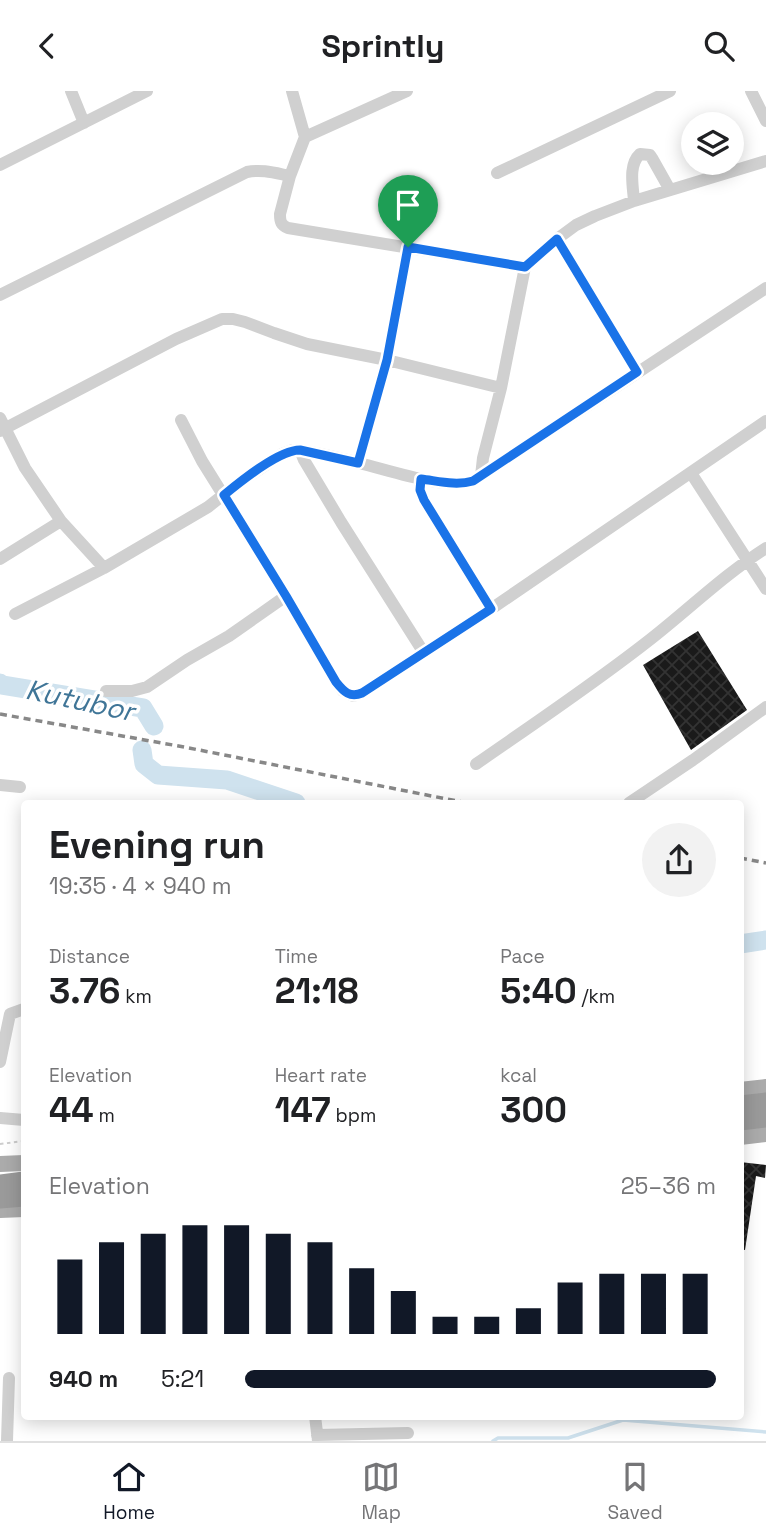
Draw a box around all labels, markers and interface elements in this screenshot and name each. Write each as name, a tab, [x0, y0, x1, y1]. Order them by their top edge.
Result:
text: Sprintly	[321, 26, 445, 66]
icon: back	[28, 27, 66, 65]
icon: search	[700, 27, 738, 65]
map controls	[681, 112, 744, 175]
button: layers	[681, 112, 744, 175]
pin	[378, 175, 438, 247]
icon: arrive	[389, 186, 427, 224]
water label: Kutubor	[23, 671, 141, 730]
text: Evening run	[49, 821, 265, 869]
button: share	[642, 823, 716, 897]
text: 19:35 · 4 × 940 m	[49, 871, 232, 901]
text: Distance	[49, 944, 130, 969]
text: Time	[275, 944, 318, 969]
text: Pace	[500, 944, 545, 969]
text: 3.76	[49, 969, 120, 1013]
text: 21:18	[275, 969, 359, 1013]
text: 5:40	[500, 969, 577, 1013]
text: km	[120, 984, 152, 1009]
text: /km	[577, 984, 615, 1009]
text: Elevation	[49, 1063, 132, 1088]
text: Heart rate	[275, 1063, 367, 1088]
text: kcal	[500, 1063, 537, 1088]
text: 44	[49, 1088, 94, 1132]
text: 147	[275, 1088, 331, 1132]
text: 300	[500, 1088, 567, 1132]
text: m	[94, 1103, 115, 1128]
text: bpm	[331, 1103, 376, 1128]
text: Elevation	[49, 1171, 150, 1201]
text: 25–36 m	[621, 1171, 716, 1201]
text: 940 m	[49, 1364, 118, 1394]
text: 5:21	[161, 1364, 204, 1394]
tab: Home	[103, 1458, 155, 1525]
tab: Map	[361, 1458, 401, 1525]
tab: Saved	[607, 1458, 663, 1525]

